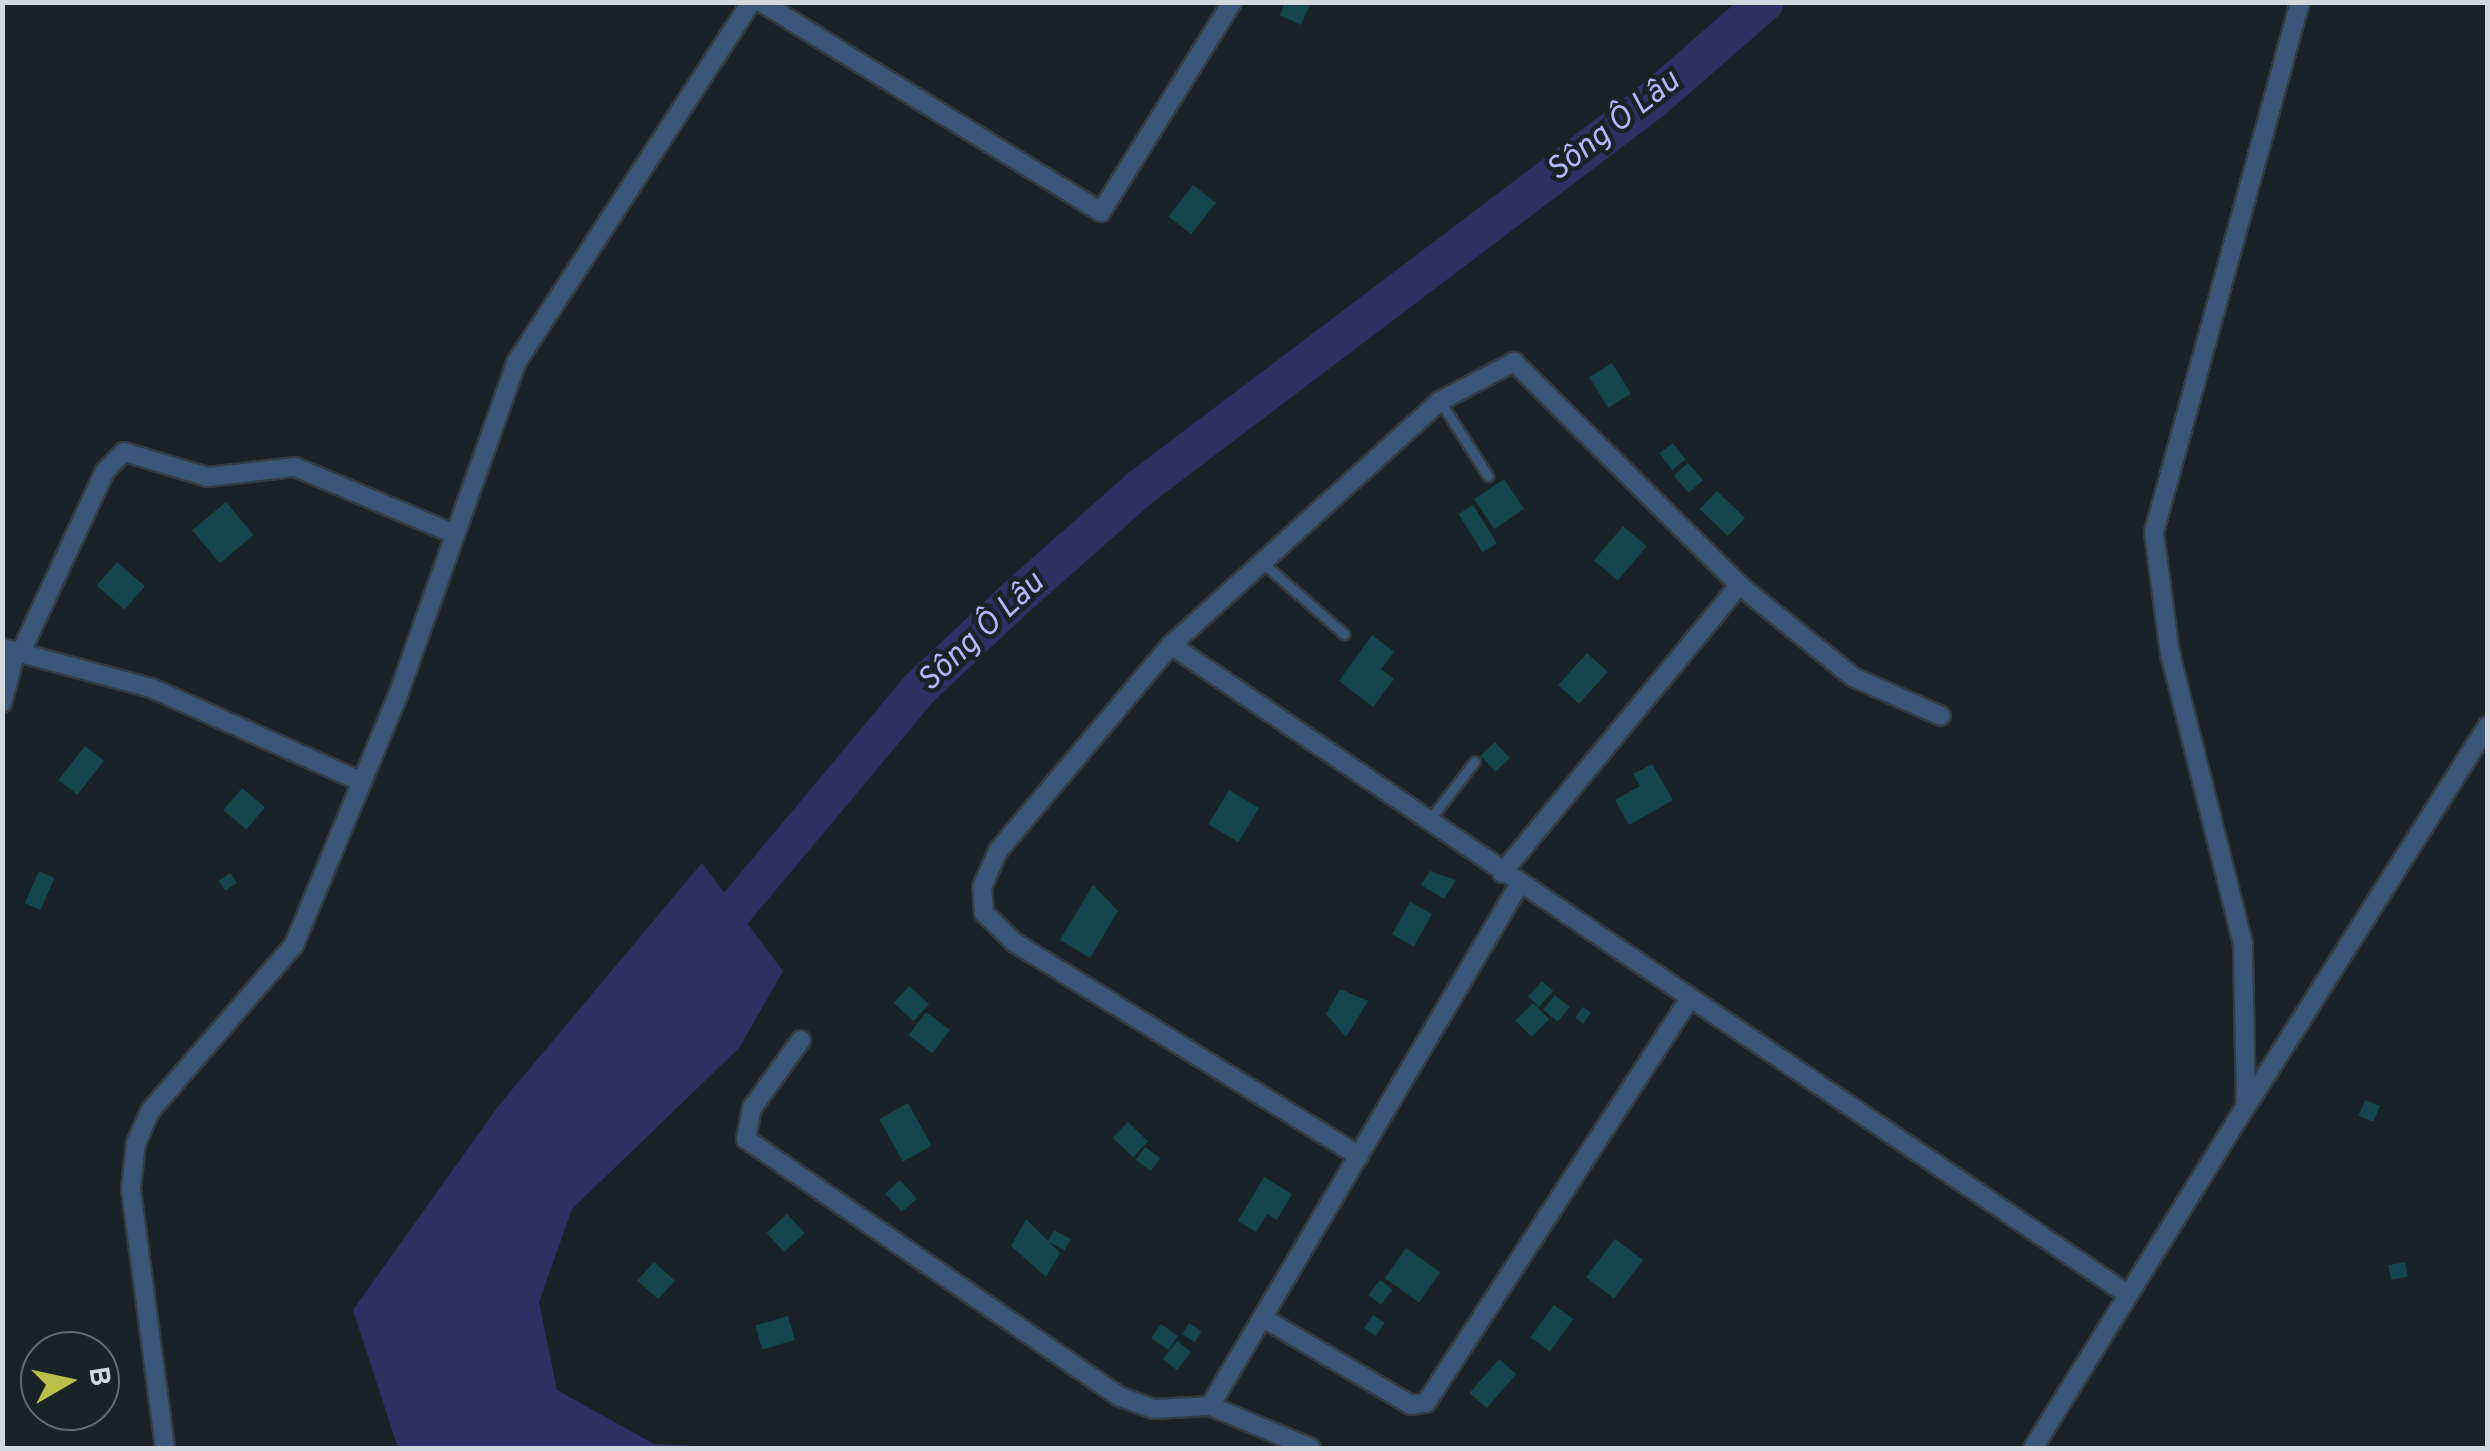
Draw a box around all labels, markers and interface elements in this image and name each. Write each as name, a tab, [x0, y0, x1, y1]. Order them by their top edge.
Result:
water label: Sông Ô Lâu	[1540, 63, 1688, 191]
water label: Sông Ô Lâu	[911, 565, 1053, 701]
north arrow	[20, 1331, 120, 1431]
text: B	[78, 1364, 117, 1389]

